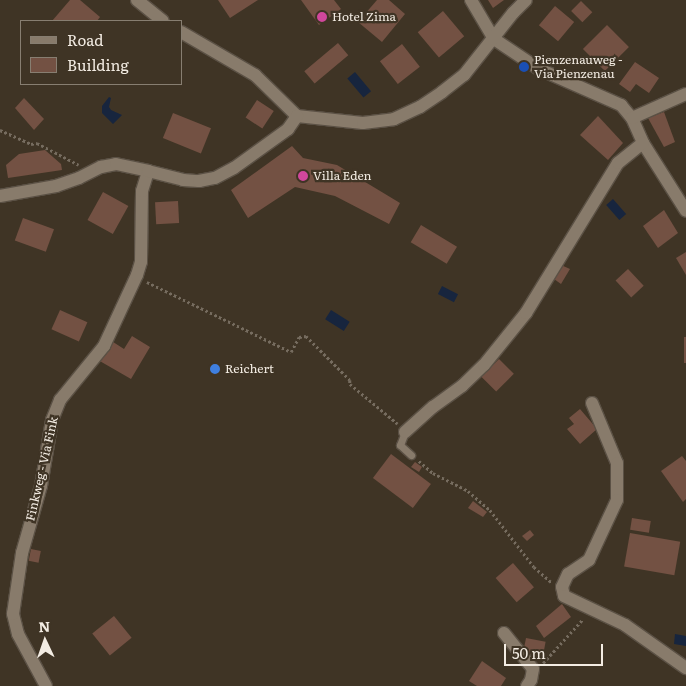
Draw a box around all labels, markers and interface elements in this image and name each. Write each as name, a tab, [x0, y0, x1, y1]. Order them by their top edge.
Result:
place label: Hotel Zima	[332, 10, 396, 24]
marker: Hotel Zima	[316, 11, 328, 23]
legend	[20, 20, 182, 85]
text: Road	[67, 28, 103, 51]
text: Building	[67, 53, 129, 76]
place label: Pienzenauweg - Via Pienzenau	[534, 53, 622, 81]
marker: Pienzenauweg - Via Pienzenau	[518, 61, 530, 73]
place label: Villa Eden	[313, 169, 372, 183]
marker: Villa Eden	[297, 170, 309, 182]
place label: Reichert	[225, 362, 274, 376]
marker: Reichert	[209, 363, 221, 375]
street label: Finkweg - Via Fink	[23, 415, 61, 523]
north arrow	[20, 616, 70, 666]
text: N	[38, 616, 51, 636]
scale bar	[506, 634, 605, 666]
text: 50 m	[512, 641, 546, 664]

